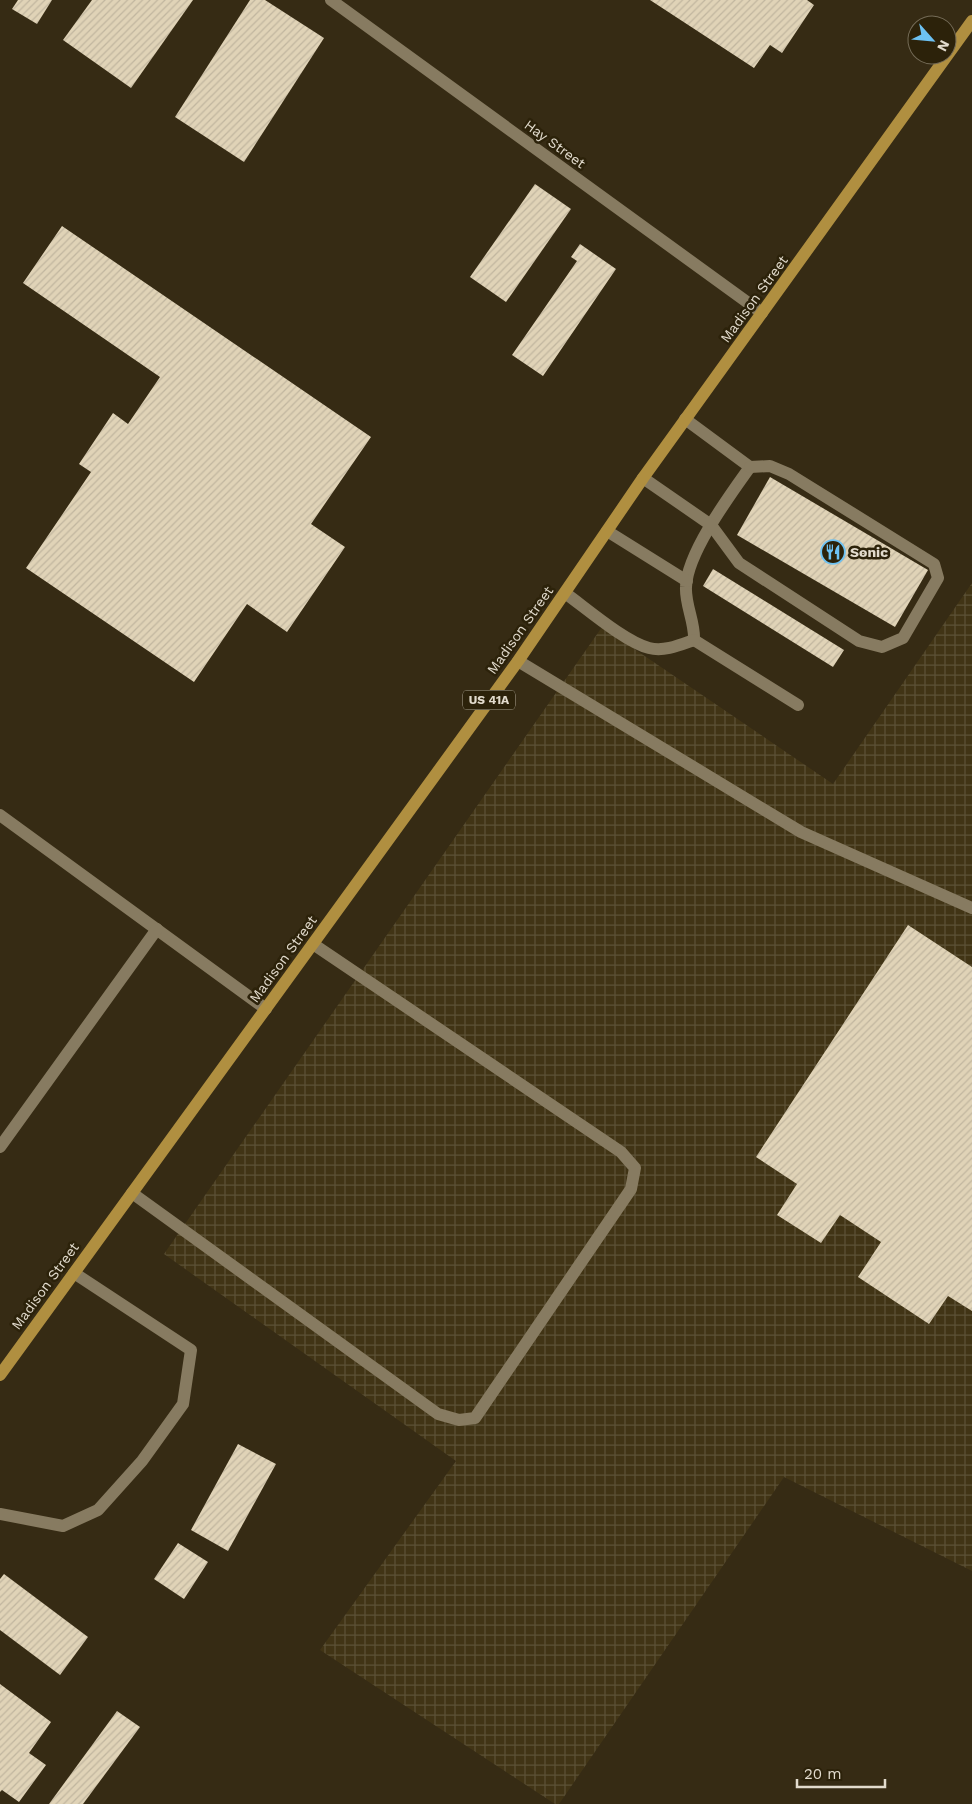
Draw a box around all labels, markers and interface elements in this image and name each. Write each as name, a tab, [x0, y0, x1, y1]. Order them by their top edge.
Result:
north arrow	[907, 15, 957, 65]
text: N	[934, 38, 953, 54]
street label: Hay Street	[521, 117, 589, 172]
street label: Madison Street	[717, 252, 791, 346]
restaurant icon: Sonic	[820, 539, 846, 565]
place label: Sonic	[850, 544, 888, 560]
street label: Madison Street	[484, 583, 556, 677]
road number: US 41A	[463, 690, 515, 710]
street label: Madison Street	[246, 912, 320, 1006]
street label: Madison Street	[8, 1239, 82, 1333]
scale bar	[797, 1756, 884, 1788]
text: 20 m	[804, 1765, 842, 1783]

